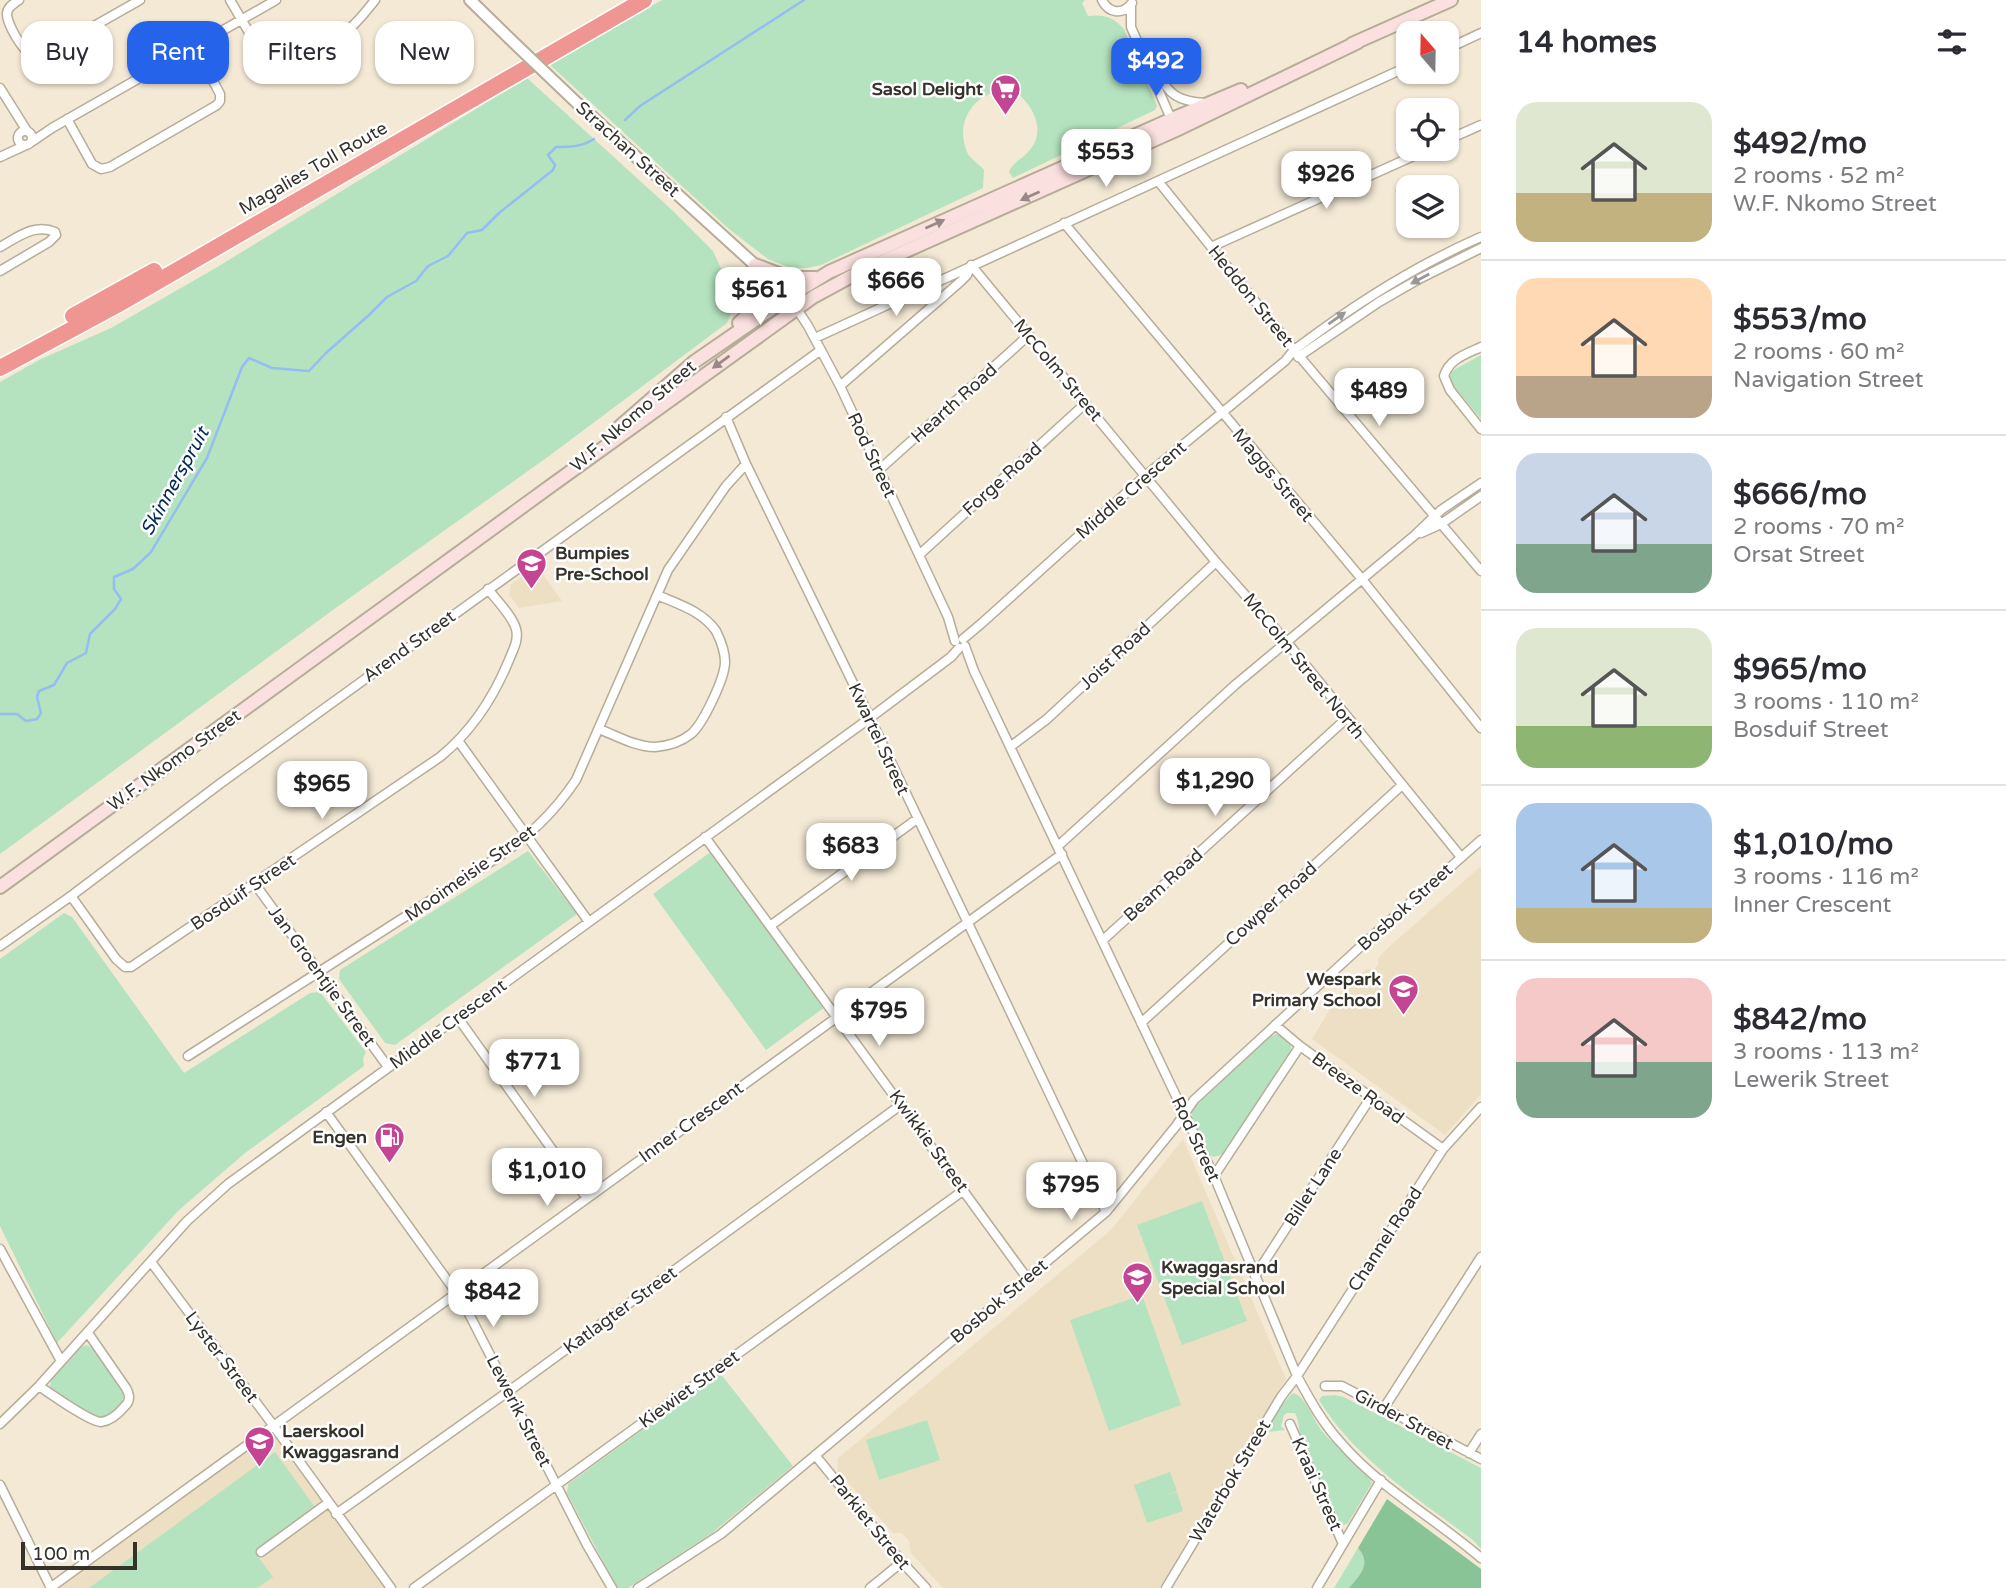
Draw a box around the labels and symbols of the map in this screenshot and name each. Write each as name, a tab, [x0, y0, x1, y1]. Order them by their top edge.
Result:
north arrow	[1396, 21, 1460, 84]
pin: $492	[1115, 38, 1197, 98]
supermarket icon: Sasol Delight	[989, 72, 1023, 116]
place label: Sasol Delight	[872, 78, 983, 100]
street label: Strachan Street	[571, 97, 685, 202]
street label: Magalies Toll Route	[235, 117, 391, 219]
pin: $553	[1065, 130, 1147, 189]
pin: $926	[1285, 152, 1367, 211]
one-way arrow	[1020, 190, 1040, 202]
one-way arrow	[925, 218, 946, 229]
street label: Heddon Street	[1203, 241, 1299, 351]
pin: $666	[855, 258, 937, 318]
pin: $561	[719, 268, 801, 327]
one-way arrow	[1410, 273, 1430, 284]
one-way arrow	[1328, 311, 1346, 325]
street label: McColm Street	[1009, 314, 1107, 426]
street label: W.F. Nkomo Street	[566, 355, 700, 477]
one-way arrow	[712, 355, 730, 369]
street label: Hearth Road	[906, 359, 1002, 447]
pin: $489	[1338, 368, 1420, 428]
street label: Rod Street	[843, 409, 901, 501]
water label: Skinnerspruit	[136, 421, 215, 539]
street label: Maggs Street	[1228, 424, 1318, 526]
street label: Middle Crescent	[1071, 436, 1191, 544]
street label: Forge Road	[958, 438, 1046, 520]
place label: Bumpies Pre-School	[555, 542, 649, 585]
school or university icon: Bumpies Pre-School	[515, 546, 549, 590]
street label: McColm Street North	[1238, 589, 1370, 743]
street label: Arend Street	[359, 605, 459, 687]
street label: Joist Road	[1075, 618, 1155, 694]
street label: Kwartel Street	[844, 680, 915, 798]
street label: W.F. Nkomo Street	[103, 704, 245, 816]
pin: $1,290	[1158, 758, 1272, 818]
pin: $965	[281, 762, 363, 821]
street label: Mooimeisie Street	[401, 820, 540, 926]
pin: $683	[810, 824, 892, 883]
street label: Beam Road	[1119, 844, 1207, 926]
street label: Bosduif Street	[186, 849, 300, 935]
street label: Cowper Road	[1221, 857, 1321, 951]
street label: Bosbok Street	[1353, 859, 1457, 955]
street label: Jan Groentjie Street	[264, 901, 380, 1051]
place label: Wespark Primary School	[1252, 968, 1381, 1011]
school or university icon: Wespark Primary School	[1387, 972, 1421, 1016]
street label: Middle Crescent	[385, 974, 511, 1074]
pin: $795	[838, 988, 920, 1048]
pin: $771	[493, 1040, 575, 1099]
street label: Breeze Road	[1308, 1047, 1408, 1129]
street label: Inner Crescent	[634, 1077, 748, 1167]
street label: Kwikkie Street	[884, 1086, 974, 1197]
street label: Rod Street	[1167, 1093, 1225, 1185]
fuel station icon: Engen	[373, 1120, 407, 1164]
place label: Engen	[312, 1126, 367, 1148]
street label: Billet Lane	[1279, 1144, 1347, 1230]
pin: $1,010	[490, 1148, 604, 1208]
pin: $795	[1030, 1162, 1112, 1222]
street label: Channel Road	[1343, 1183, 1427, 1295]
street label: Bosbok Street	[946, 1254, 1052, 1348]
place label: Kwaggasrand Special School	[1161, 1256, 1285, 1299]
school or university icon: Kwaggasrand Special School	[1121, 1260, 1155, 1304]
street label: Katlagter Street	[559, 1261, 681, 1359]
pin: $842	[452, 1270, 534, 1329]
street label: Lyster Street	[181, 1307, 264, 1407]
street label: Kiewiet Street	[635, 1345, 744, 1433]
street label: Lewerik Street	[481, 1352, 557, 1470]
street label: Girder Street	[1351, 1384, 1458, 1454]
street label: Waterbok Street	[1185, 1415, 1275, 1546]
place label: Laerskool Kwaggasrand	[282, 1420, 399, 1463]
school or university icon: Laerskool Kwaggasrand	[242, 1424, 276, 1468]
street label: Kraai Street	[1287, 1434, 1347, 1534]
street label: Parkiet Street	[825, 1470, 915, 1574]
scale bar	[21, 1539, 136, 1571]

